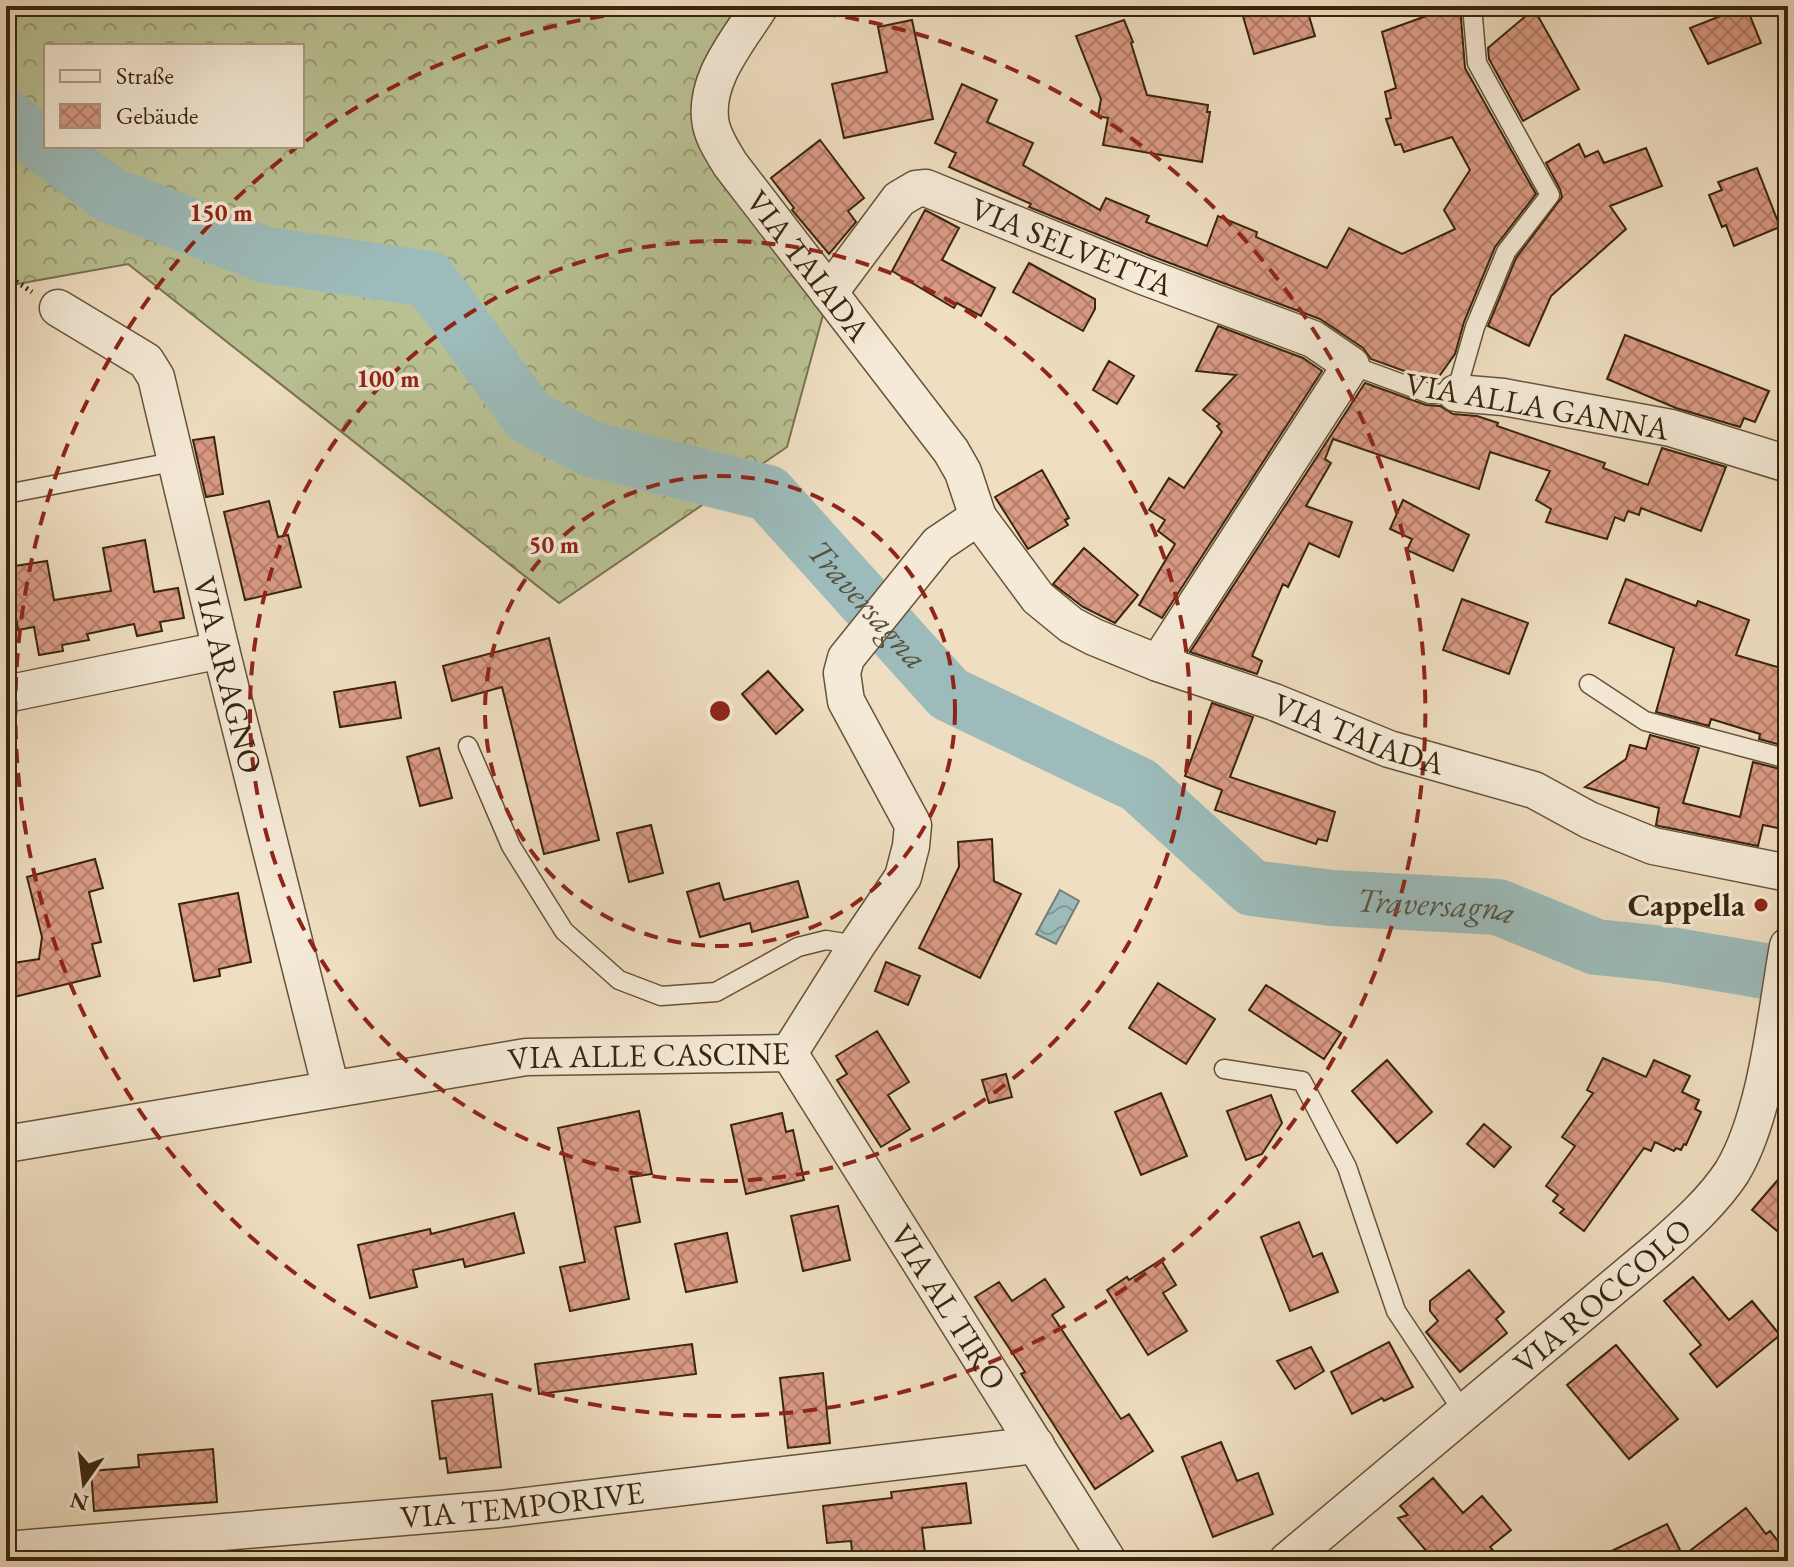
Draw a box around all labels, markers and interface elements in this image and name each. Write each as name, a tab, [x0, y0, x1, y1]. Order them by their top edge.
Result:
legend	[44, 44, 304, 148]
text: Straße	[116, 60, 174, 91]
text: Gebäude	[116, 100, 198, 131]
street label: VIA TAIADA	[737, 181, 880, 350]
street label: VIA SELVETTA	[964, 187, 1179, 306]
text: 150 m	[189, 197, 253, 228]
street label: VIA ALLA GANNA	[1402, 362, 1673, 450]
text: 100 m	[356, 363, 420, 394]
text: 50 m	[529, 529, 579, 560]
water label: Traversagna	[798, 530, 938, 678]
street label: VIA ARAGNO	[183, 572, 272, 778]
street label: VIA TAIADA	[1267, 683, 1450, 785]
centre of rings	[706, 697, 734, 725]
water label: Traversagna	[1356, 877, 1524, 934]
place label: Cappella	[1628, 884, 1746, 926]
marker: Cappella	[1752, 896, 1770, 914]
street label: VIA ALLE CASCINE	[505, 1032, 790, 1081]
street label: VIA ROCCOLO	[1504, 1209, 1701, 1383]
street label: VIA AL TIRO	[881, 1216, 1016, 1398]
north arrow	[44, 1443, 124, 1523]
street label: VIA TEMPORIVE	[399, 1471, 646, 1538]
text: N	[67, 1486, 91, 1518]

